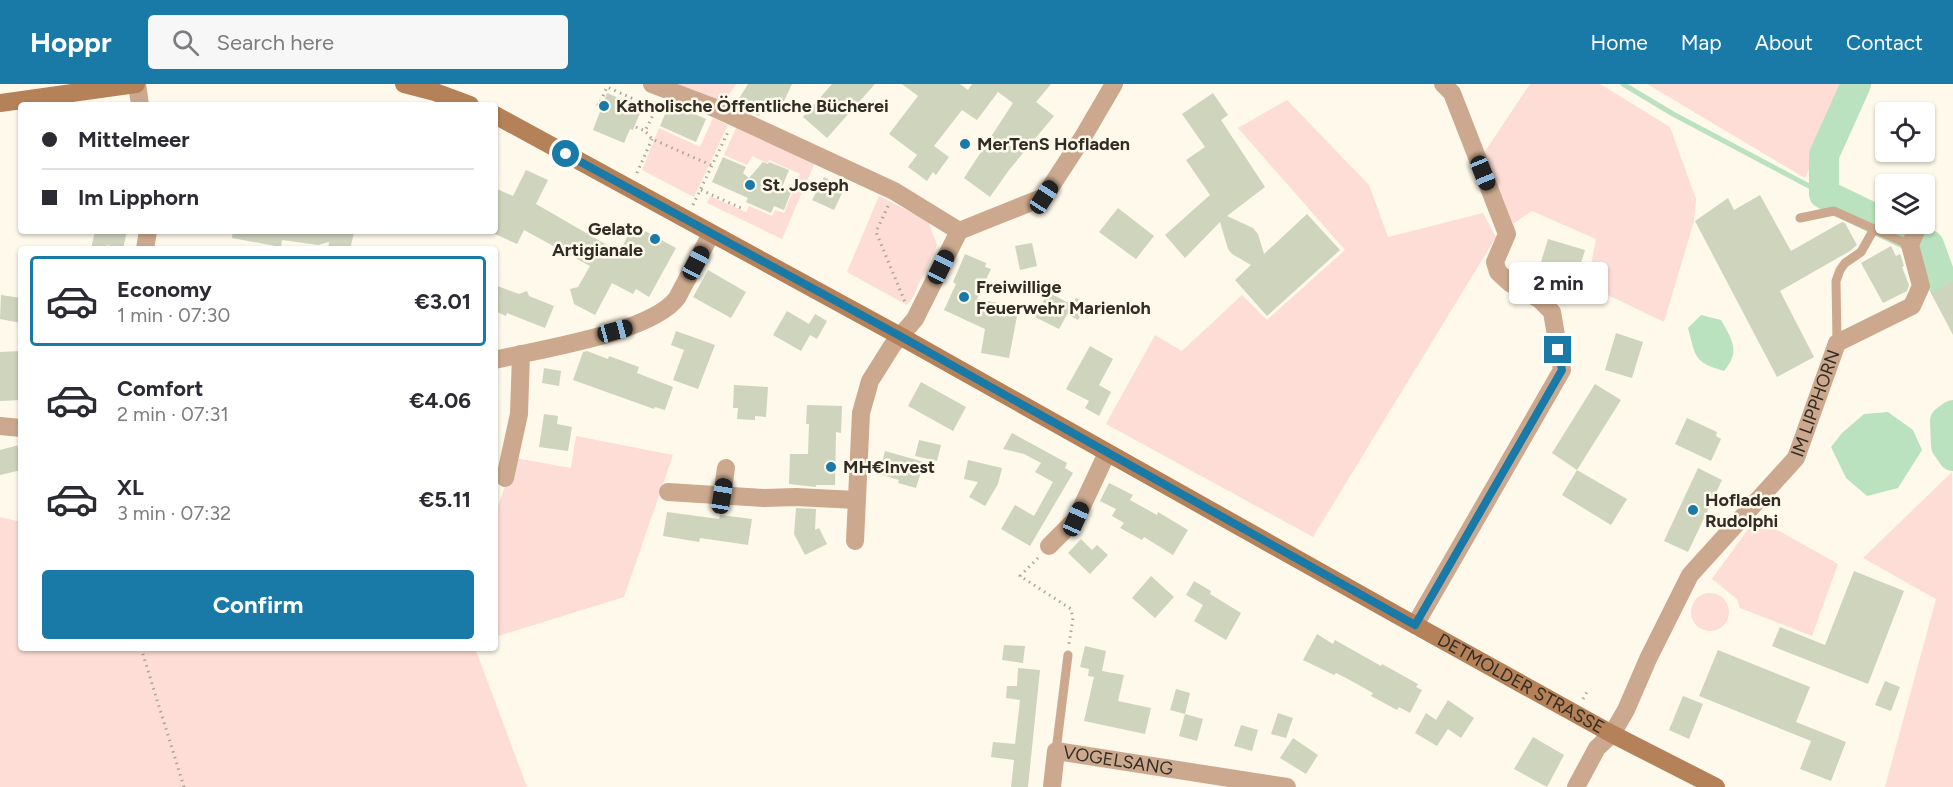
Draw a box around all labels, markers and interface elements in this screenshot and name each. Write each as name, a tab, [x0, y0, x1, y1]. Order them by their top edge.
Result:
search box	[148, 15, 568, 69]
text: Hoppr	[30, 25, 112, 59]
icon: search	[169, 26, 202, 59]
text: Search here	[217, 29, 334, 56]
text: Home	[1591, 30, 1648, 55]
text: Map	[1681, 30, 1722, 55]
text: About	[1755, 30, 1813, 55]
text: Contact	[1846, 30, 1923, 55]
place label: Katholische Öffentliche Bücherei	[616, 95, 889, 117]
marker: Katholische Öffentliche Bücherei	[597, 99, 611, 113]
map controls	[1875, 102, 1935, 234]
button: locate	[1875, 102, 1935, 162]
text: Mittelmeer	[78, 126, 190, 153]
place label: MerTenS Hofladen	[977, 133, 1130, 155]
marker: MerTenS Hofladen	[958, 137, 972, 151]
route start	[552, 140, 579, 167]
car	[1468, 153, 1498, 193]
place label: St. Joseph	[762, 174, 849, 196]
button: layers	[1875, 174, 1935, 234]
car	[1027, 177, 1061, 217]
marker: St. Joseph	[743, 178, 757, 192]
text: Im Lipphorn	[78, 184, 199, 211]
place label: Gelato Artigianale	[552, 218, 643, 261]
marker: Gelato Artigianale	[648, 232, 662, 246]
car	[680, 243, 712, 283]
car	[925, 247, 957, 287]
callout: 2 min	[1508, 263, 1608, 305]
text: 2 min	[1533, 271, 1584, 295]
icon: car	[45, 274, 99, 328]
text: Economy	[117, 276, 212, 303]
place label: Freiwillige Feuerwehr Marienloh	[976, 276, 1151, 319]
text: €3.01	[414, 288, 471, 315]
marker: Freiwillige Feuerwehr Marienloh	[957, 290, 971, 304]
text: 1 min · 07:30	[117, 303, 230, 327]
car	[595, 318, 635, 344]
route end	[1544, 336, 1571, 363]
street label: IM LIPPHORN	[1786, 347, 1845, 460]
icon: car	[45, 373, 99, 427]
text: Comfort	[117, 375, 203, 402]
text: €4.06	[409, 387, 471, 414]
text: 2 min · 07:31	[117, 402, 229, 426]
place label: MH€Invest	[843, 456, 935, 478]
marker: MH€Invest	[824, 460, 838, 474]
icon: car	[45, 472, 99, 526]
text: XL	[117, 474, 144, 501]
car	[710, 477, 734, 515]
text: €5.11	[419, 486, 471, 513]
place label: Hofladen Rudolphi	[1705, 489, 1781, 532]
car	[1060, 499, 1092, 539]
text: 3 min · 07:32	[117, 501, 231, 525]
marker: Hofladen Rudolphi	[1686, 503, 1700, 517]
button: Confirm	[42, 570, 474, 639]
street label: DETMOLDER STRASSE	[1434, 629, 1608, 739]
street label: VOGELSANG	[1062, 741, 1175, 780]

